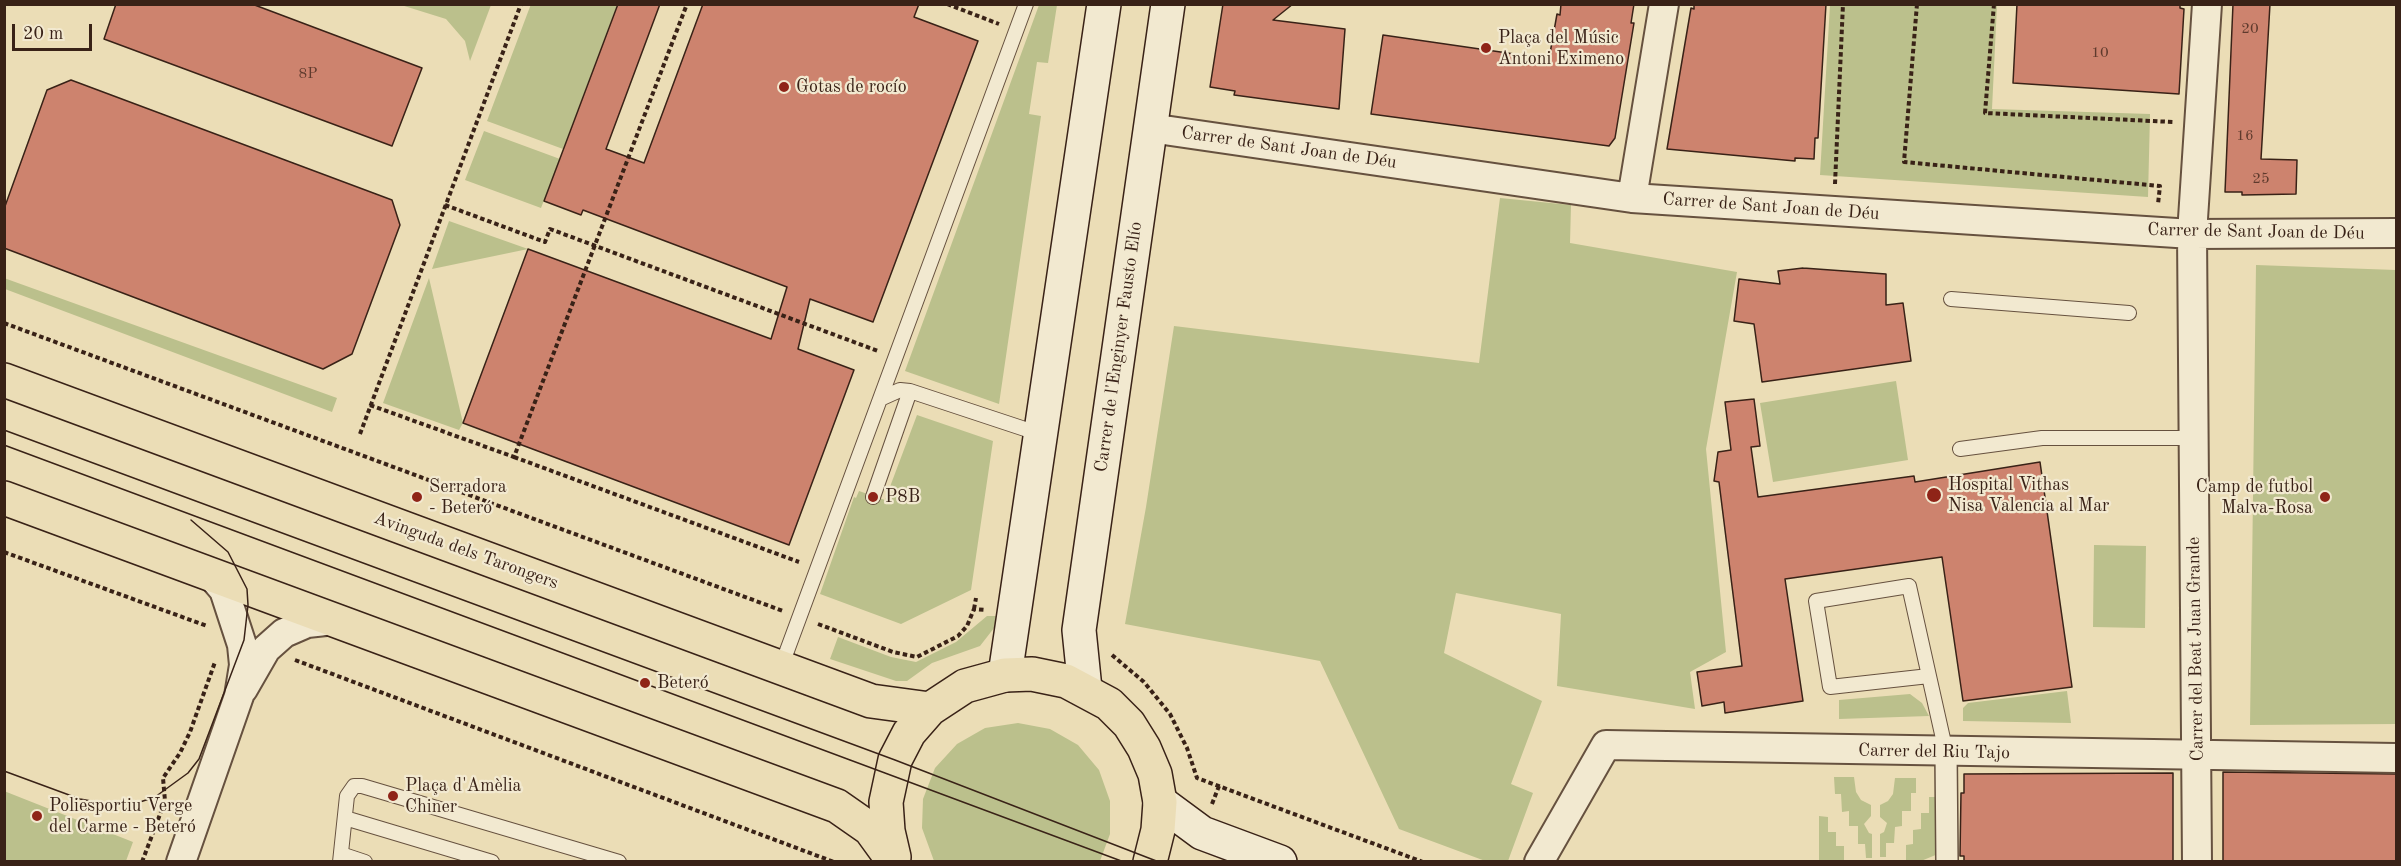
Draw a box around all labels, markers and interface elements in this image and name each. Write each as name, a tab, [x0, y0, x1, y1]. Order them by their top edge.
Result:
scale bar	[15, 12, 94, 50]
house number: 20	[2241, 20, 2259, 38]
text: 20 m	[23, 25, 63, 43]
place label: Plaça del Músic Antoni Eximeno	[1498, 27, 1624, 70]
marker: Plaça del Músic Antoni Eximeno	[1479, 41, 1493, 55]
house number: 10	[2091, 44, 2109, 62]
house number: 8P	[299, 65, 317, 83]
place label: Gotas de rocío	[796, 76, 907, 98]
marker: Gotas de rocío	[777, 80, 791, 94]
street label: Carrer de Sant Joan de Déu	[1180, 122, 1398, 174]
house number: 16	[2236, 127, 2254, 145]
house number: 25	[2252, 170, 2270, 188]
street label: Carrer de Sant Joan de Déu	[1662, 189, 1880, 225]
street label: Carrer de Sant Joan de Déu	[2147, 219, 2365, 245]
street label: Carrer de l'Enginyer Fausto Elío	[1091, 220, 1147, 474]
place label: Hospital Vithas Nisa Valencia al Mar	[1948, 474, 2109, 516]
place label: Serradora - Beteró	[429, 476, 507, 518]
place label: Camp de futbol Malva-Rosa	[2196, 476, 2313, 518]
place label: P8B	[885, 486, 920, 508]
marker: Hospital Vithas Nisa Valencia al Mar	[1925, 486, 1943, 504]
marker: Serradora - Beteró	[410, 490, 424, 504]
marker: P8B	[866, 490, 880, 504]
marker: Camp de futbol Malva-Rosa	[2318, 490, 2332, 504]
street label: Avinguda dels Tarongers	[371, 508, 561, 594]
street label: Carrer del Beat Juan Grande	[2183, 537, 2209, 761]
place label: Beteró	[657, 672, 709, 694]
marker: Beteró	[638, 676, 652, 690]
street label: Carrer del Riu Tajo	[1858, 740, 2010, 764]
place label: Plaça d'Amèlia Chiner	[405, 775, 521, 818]
marker: Plaça d'Amèlia Chiner	[386, 789, 400, 803]
place label: Poliesportiu Verge del Carme - Beteró	[49, 795, 196, 838]
marker: Poliesportiu Verge del Carme - Beteró	[30, 809, 44, 823]

